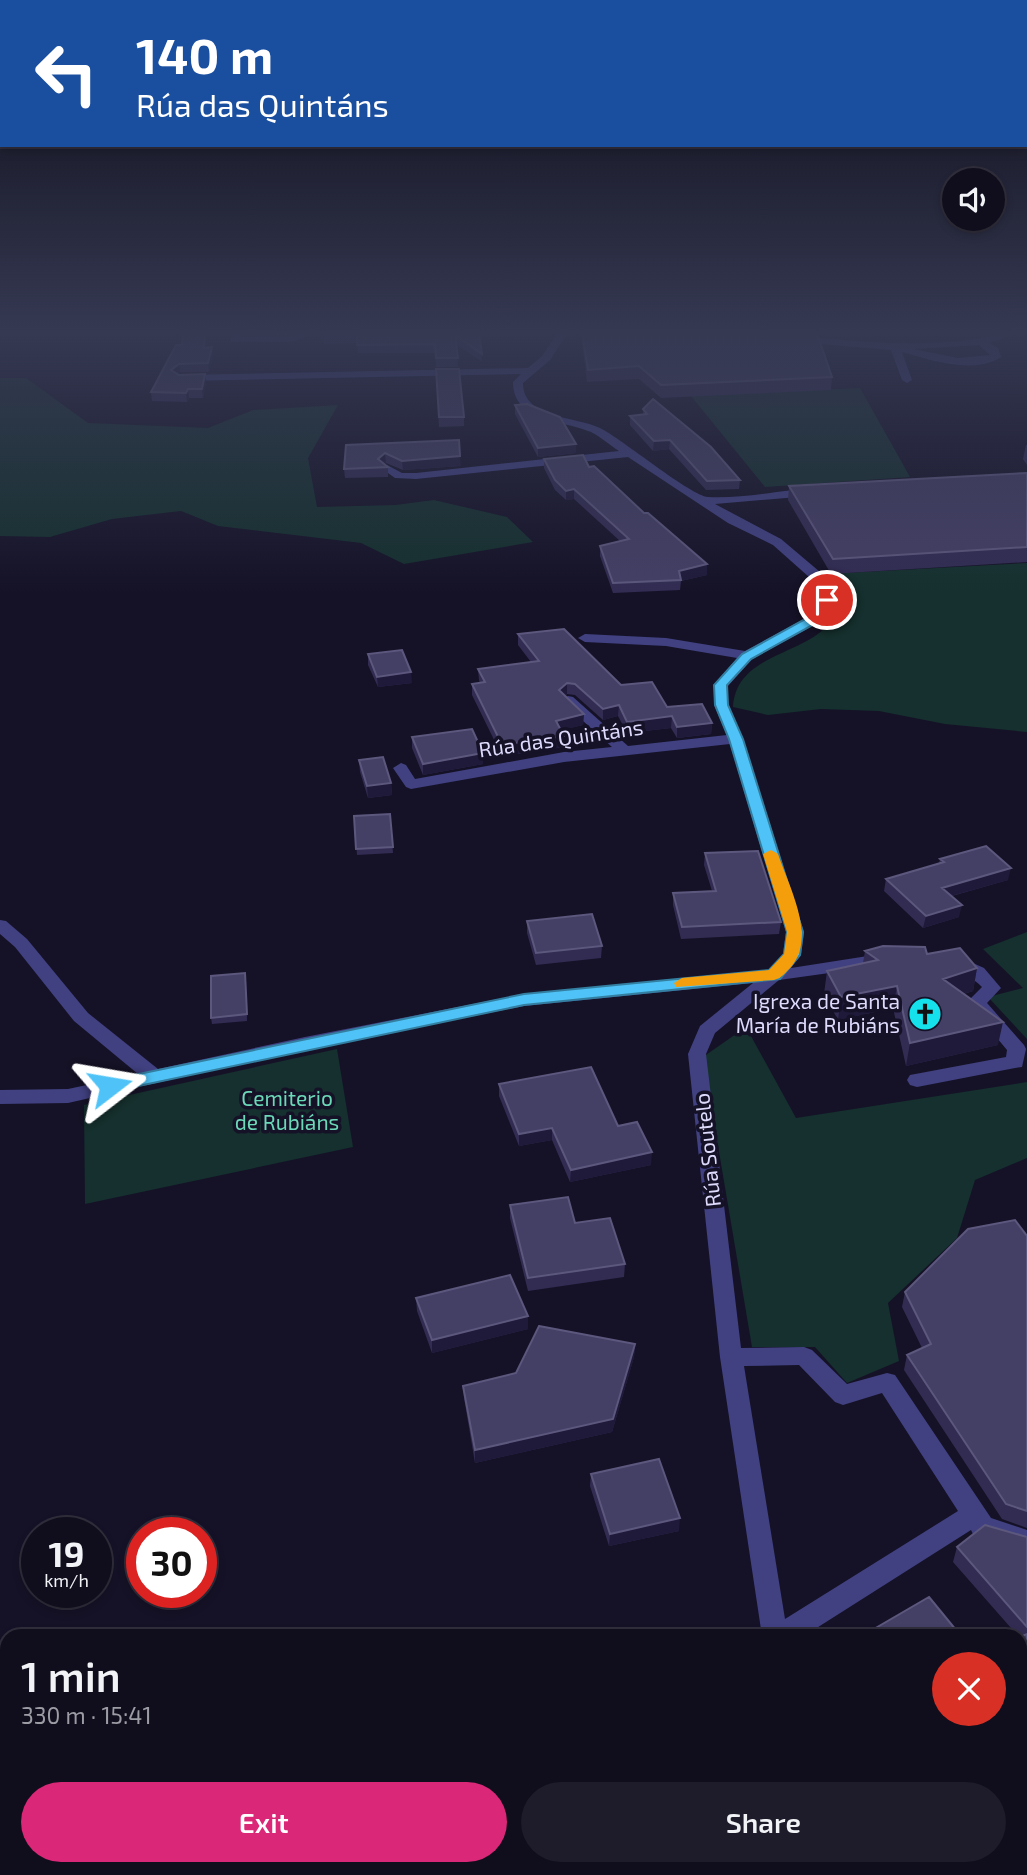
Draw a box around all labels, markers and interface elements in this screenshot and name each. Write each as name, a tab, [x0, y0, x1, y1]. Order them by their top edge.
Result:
text: 140 m	[136, 25, 273, 84]
icon: left	[21, 28, 112, 119]
text: Rúa das Quintáns	[136, 85, 389, 123]
map controls	[942, 168, 1005, 231]
button: sound	[942, 168, 1005, 231]
pin	[797, 570, 857, 630]
icon: arrive	[808, 581, 846, 619]
street label: Rúa das Quintáns	[477, 714, 645, 762]
place label: Igrexa de Santa María de Rubiáns	[736, 988, 900, 1037]
church icon: Igrexa de Santa María de Rubiáns	[906, 995, 944, 1033]
position arrow	[73, 1049, 147, 1123]
park label: Cemiterio de Rubiáns	[235, 1085, 339, 1134]
street label: Rúa Soutelo	[688, 1092, 725, 1208]
speed limit sign: 30	[126, 1517, 217, 1608]
text: 19	[49, 1532, 84, 1574]
text: km/h	[44, 1569, 89, 1591]
text: 1 min	[21, 1650, 121, 1700]
button: close	[932, 1652, 1006, 1726]
text: 330 m · 15:41	[21, 1701, 152, 1729]
button: Exit	[21, 1782, 507, 1862]
button: Share	[521, 1782, 1006, 1862]

